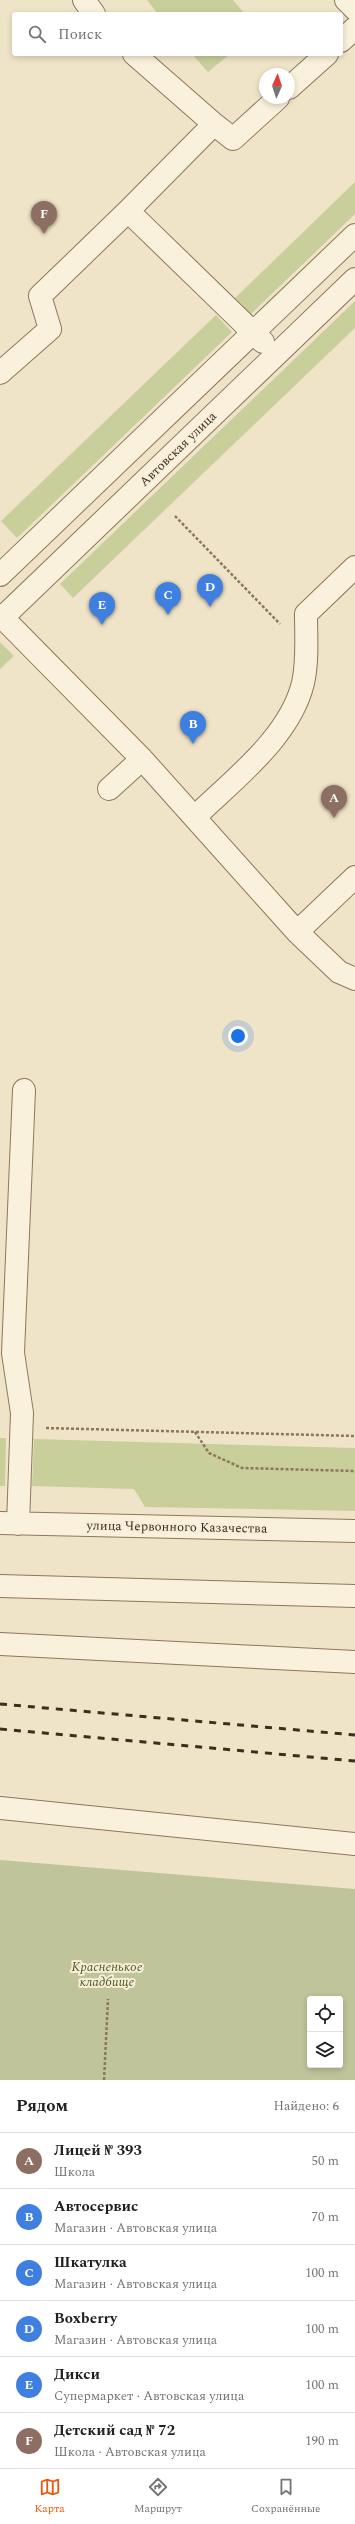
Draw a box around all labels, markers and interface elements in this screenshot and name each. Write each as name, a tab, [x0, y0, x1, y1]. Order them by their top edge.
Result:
search box	[12, 12, 343, 56]
icon: search	[26, 23, 48, 45]
text: Поиск	[58, 23, 102, 46]
north arrow	[259, 68, 295, 104]
pin: F	[31, 201, 57, 234]
street label: Автовская улица	[135, 406, 222, 491]
pin: D	[197, 574, 223, 607]
pin: C	[155, 582, 181, 615]
pin: E	[89, 592, 115, 625]
pin: B	[180, 711, 206, 744]
pin: A	[321, 785, 347, 818]
your location	[228, 1026, 248, 1046]
street label: улица Червонного Казачества	[85, 1515, 268, 1539]
park label: Красненькое кладбище	[72, 1957, 143, 1992]
map controls	[307, 1996, 343, 2068]
button: locate	[307, 1996, 343, 2032]
button: layers	[307, 2032, 343, 2068]
text: Рядом	[16, 2093, 68, 2119]
text: Найдено: 6	[273, 2096, 339, 2116]
text: Лицей № 393	[54, 2139, 142, 2162]
text: A	[24, 2151, 34, 2171]
text: 50 m	[312, 2151, 339, 2171]
text: Школа	[54, 2162, 95, 2182]
text: Автосервис	[54, 2195, 138, 2218]
text: B	[24, 2207, 34, 2227]
text: 70 m	[312, 2207, 339, 2227]
text: Магазин · Автовская улица	[54, 2218, 217, 2238]
text: Шкатулка	[54, 2251, 127, 2274]
text: C	[24, 2263, 34, 2283]
text: 100 m	[305, 2263, 339, 2283]
text: Магазин · Автовская улица	[54, 2274, 217, 2294]
text: Boxberry	[54, 2307, 117, 2330]
text: D	[24, 2319, 34, 2339]
text: 100 m	[305, 2319, 339, 2339]
text: Магазин · Автовская улица	[54, 2330, 217, 2350]
text: Дикси	[54, 2363, 100, 2386]
text: E	[25, 2375, 33, 2395]
text: 100 m	[305, 2375, 339, 2395]
text: Супермаркет · Автовская улица	[54, 2386, 244, 2406]
text: Детский сад № 72	[54, 2419, 175, 2442]
text: F	[25, 2431, 33, 2451]
text: 190 m	[305, 2431, 339, 2451]
text: Школа · Автовская улица	[54, 2442, 206, 2462]
tab: Карта	[35, 2476, 65, 2517]
tab: Маршрут	[134, 2476, 182, 2517]
tab: Сохранённые	[251, 2476, 320, 2517]

